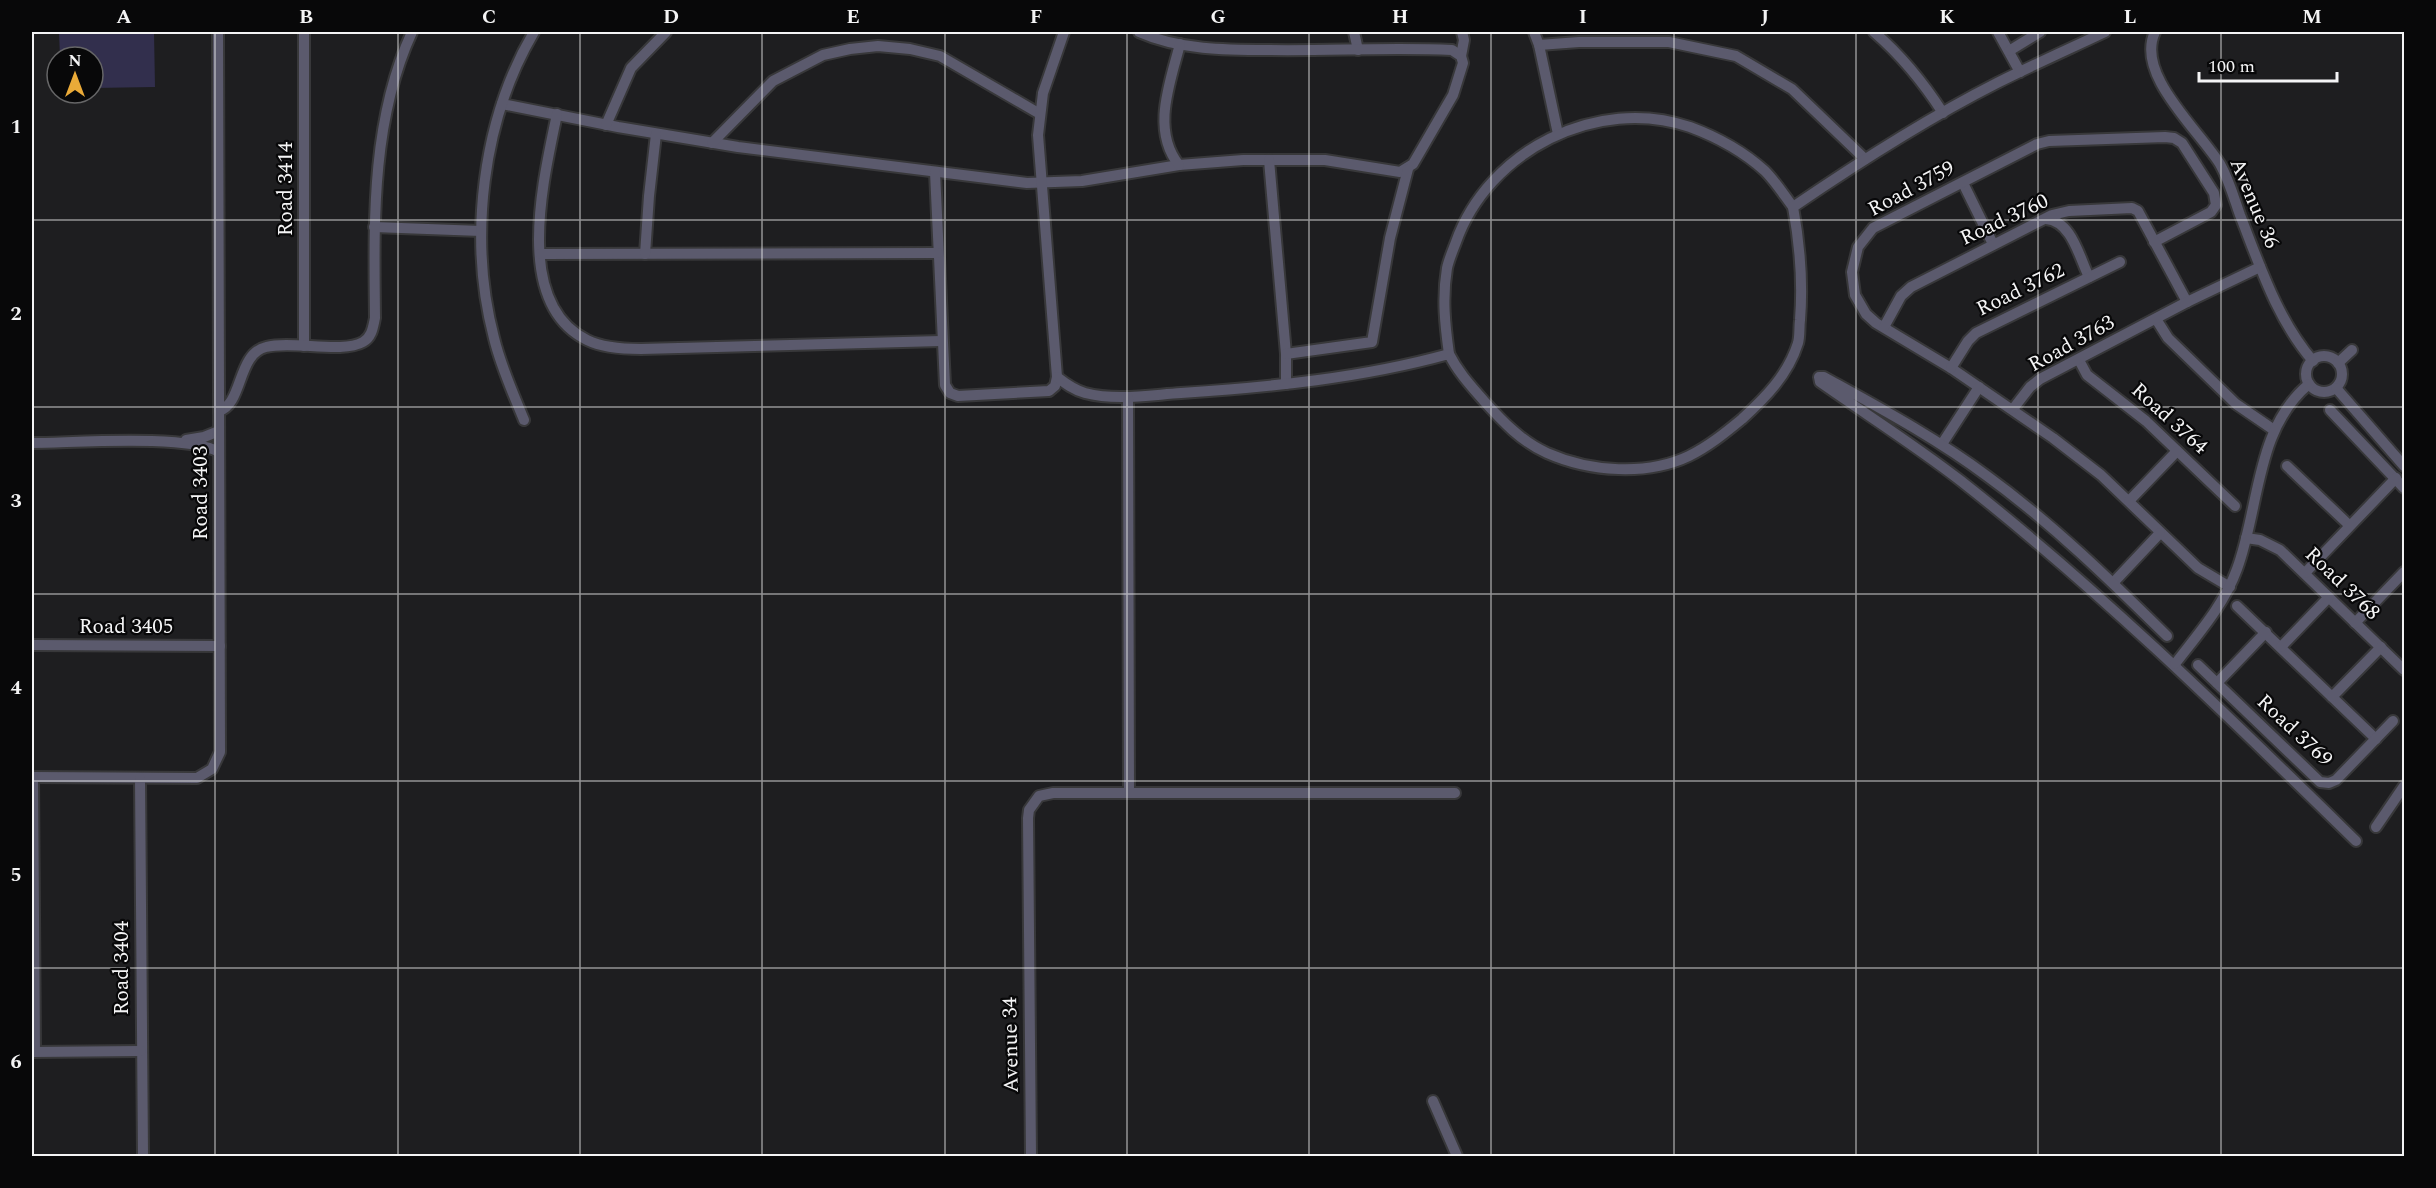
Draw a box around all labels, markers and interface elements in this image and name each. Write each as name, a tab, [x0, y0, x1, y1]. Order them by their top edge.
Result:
text: A	[116, 2, 132, 32]
text: B	[299, 2, 313, 32]
text: C	[482, 2, 496, 32]
text: D	[663, 2, 679, 32]
text: E	[846, 2, 860, 32]
text: F	[1030, 2, 1042, 32]
text: G	[1210, 2, 1226, 32]
text: H	[1392, 2, 1408, 32]
text: I	[1579, 2, 1587, 32]
text: J	[1761, 2, 1769, 32]
text: K	[1939, 2, 1955, 32]
text: L	[2124, 2, 2136, 32]
text: M	[2302, 2, 2322, 32]
north arrow	[45, 45, 105, 105]
scale bar	[2199, 45, 2337, 83]
text: N	[68, 49, 82, 73]
text: 100 m	[2208, 53, 2255, 80]
text: 1	[10, 112, 22, 142]
street label: Road 3414	[270, 141, 302, 236]
street label: Road 3759	[1862, 153, 1961, 225]
street label: Avenue 36	[2221, 153, 2287, 254]
street label: Road 3760	[1955, 185, 2054, 254]
street label: Road 3762	[1971, 255, 2070, 325]
text: 2	[10, 299, 22, 329]
street label: Road 3763	[2022, 307, 2121, 381]
street label: Road 3764	[2123, 375, 2216, 463]
street label: Road 3403	[185, 445, 217, 540]
text: 3	[10, 486, 22, 516]
street label: Road 3768	[2297, 539, 2387, 628]
street label: Road 3405	[79, 611, 173, 643]
text: 4	[10, 673, 22, 703]
street label: Road 3769	[2249, 687, 2340, 775]
text: 5	[10, 860, 22, 890]
street label: Road 3404	[106, 920, 138, 1015]
street label: Avenue 34	[994, 996, 1028, 1093]
text: 6	[10, 1047, 22, 1077]

